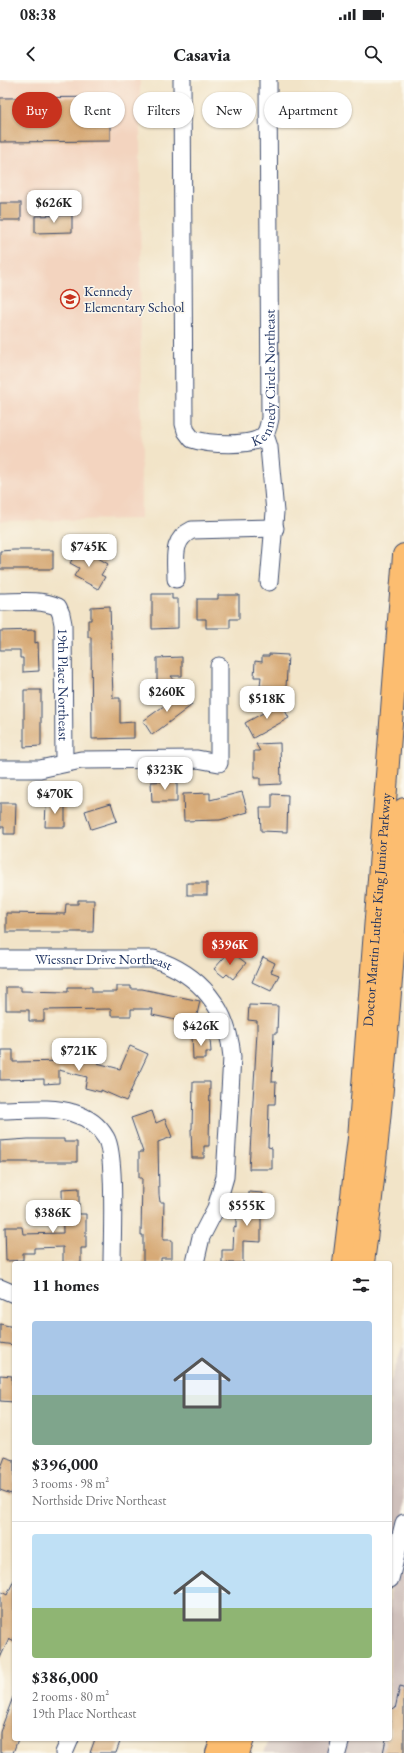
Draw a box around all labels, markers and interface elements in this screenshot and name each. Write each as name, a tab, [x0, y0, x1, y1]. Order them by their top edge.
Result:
text: 08:38	[20, 5, 56, 24]
icon: back	[20, 43, 42, 65]
text: Casavia	[173, 43, 231, 66]
icon: search	[362, 43, 384, 65]
chip: Buy	[12, 92, 62, 128]
chip: Rent	[70, 92, 125, 128]
chip: Filters	[133, 92, 194, 128]
chip: New	[202, 92, 256, 128]
chip: Apartment	[264, 92, 352, 128]
pin: $626K	[26, 190, 82, 224]
text: $626K	[36, 194, 72, 211]
place label: Kennedy Elementary School	[84, 282, 185, 316]
school or university icon: Kennedy Elementary School	[59, 288, 81, 310]
street label: Kennedy Circle Northeast	[249, 309, 279, 450]
pin: $745K	[61, 534, 117, 568]
text: $745K	[71, 538, 107, 555]
street label: 19th Place Northeast	[54, 628, 73, 741]
pin: $260K	[139, 679, 195, 713]
text: $260K	[149, 683, 185, 700]
pin: $518K	[239, 686, 295, 720]
text: $518K	[249, 690, 285, 707]
pin: $323K	[137, 757, 193, 791]
text: $323K	[147, 761, 183, 778]
pin: $470K	[27, 781, 83, 815]
text: $470K	[37, 785, 73, 802]
street label: Doctor Martin Luther King Junior Parkway	[359, 791, 395, 1027]
pin: $396K	[202, 932, 258, 966]
text: $396K	[212, 936, 248, 953]
street label: Wiessner Drive Northeast	[35, 950, 176, 974]
pin: $426K	[173, 1013, 229, 1047]
text: $426K	[183, 1017, 219, 1034]
pin: $721K	[51, 1038, 107, 1072]
text: $721K	[61, 1042, 97, 1059]
pin: $555K	[219, 1193, 275, 1227]
text: $555K	[229, 1197, 265, 1214]
pin: $386K	[25, 1200, 81, 1234]
text: $386K	[35, 1204, 71, 1221]
text: 11 homes	[32, 1274, 99, 1296]
icon: filters	[350, 1274, 372, 1296]
icon: home	[166, 1347, 238, 1419]
text: $396,000	[32, 1453, 98, 1475]
text: 3 rooms · 98 m²	[32, 1475, 109, 1492]
text: Northside Drive Northeast	[32, 1492, 166, 1509]
icon: home	[166, 1560, 238, 1632]
text: $386,000	[32, 1666, 98, 1688]
text: 2 rooms · 80 m²	[32, 1688, 109, 1705]
text: 19th Place Northeast	[32, 1705, 136, 1722]

